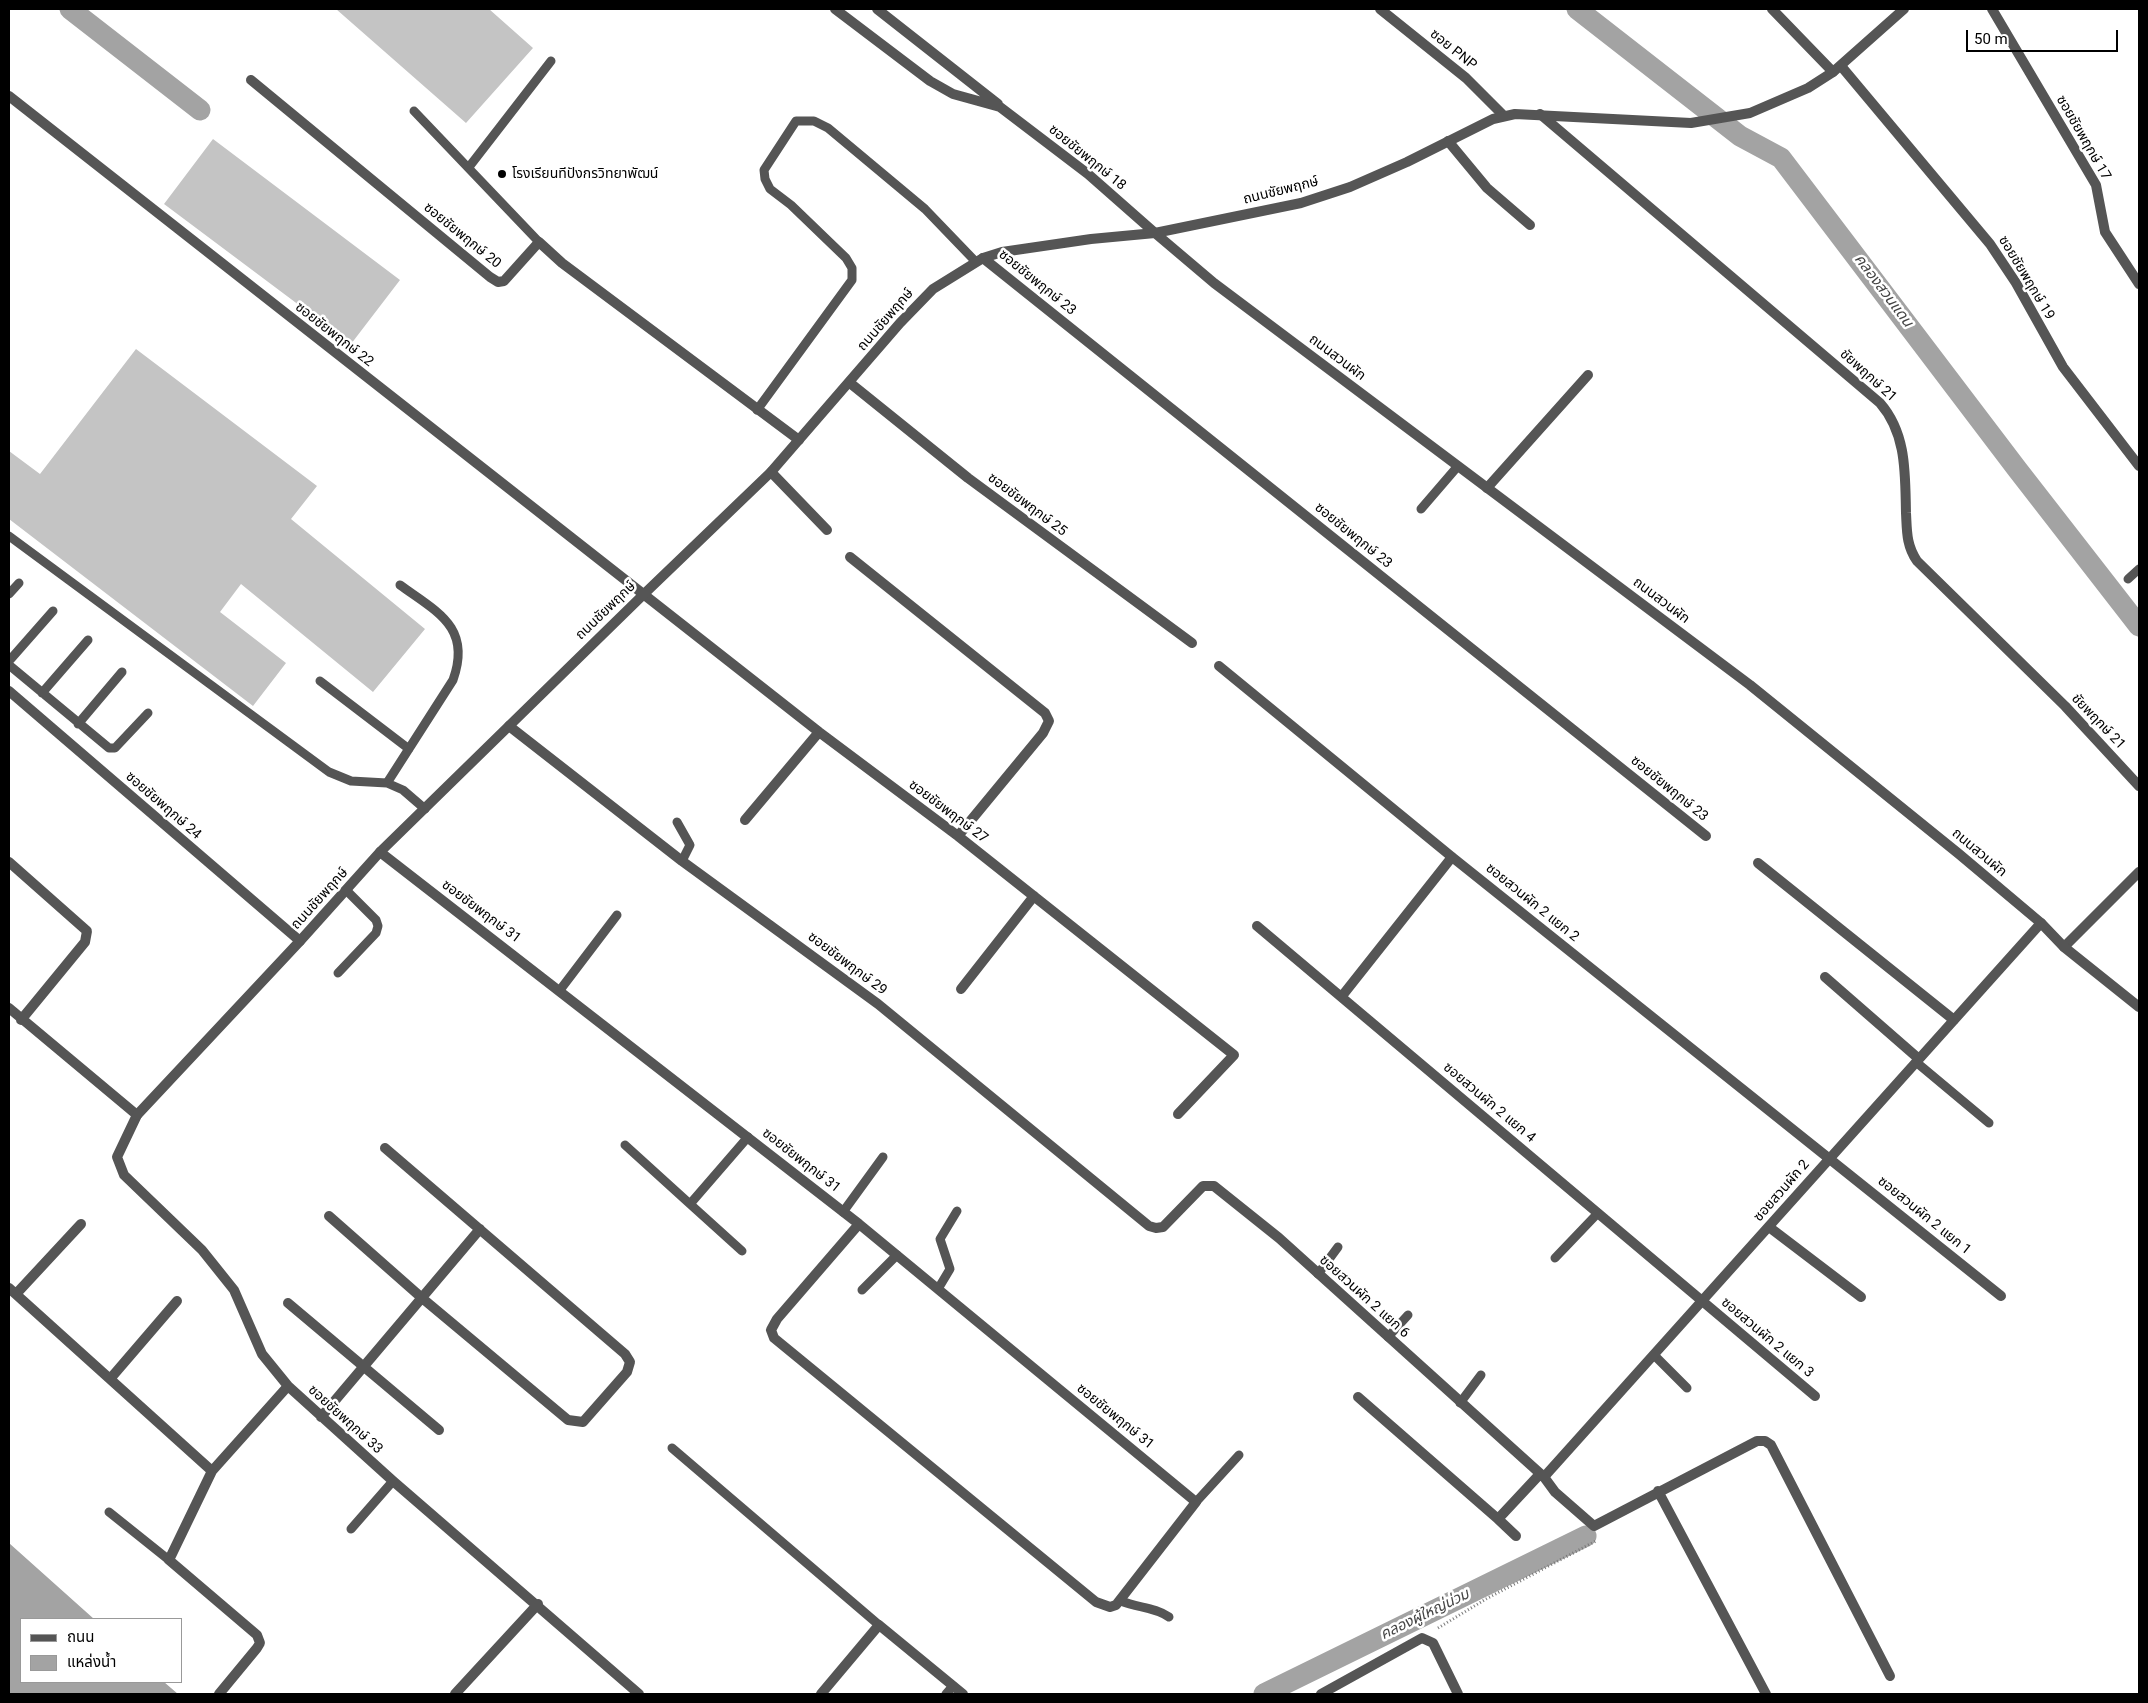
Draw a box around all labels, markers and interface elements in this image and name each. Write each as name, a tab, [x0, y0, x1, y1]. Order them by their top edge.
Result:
scale bar	[1968, 20, 2120, 52]
street label: ซอย PNP	[1426, 26, 1480, 74]
text: 50 m	[1974, 30, 2008, 48]
street label: ซอยชัยพฤกษ์ 17	[2052, 93, 2114, 183]
street label: ซอยชัยพฤกษ์ 18	[1045, 122, 1129, 194]
place label: โรงเรียนทีปังกรวิทยาพัฒน์	[512, 166, 658, 182]
marker: โรงเรียนทีปังกรวิทยาพัฒน์	[496, 168, 508, 180]
street label: ถนนชัยพฤกษ์	[1242, 174, 1320, 208]
street label: ซอยชัยพฤกษ์ 20	[420, 200, 504, 272]
street label: ซอยชัยพฤกษ์ 19	[1994, 233, 2058, 323]
street label: ซอยชัยพฤกษ์ 23	[995, 247, 1079, 319]
water label: คลองสวนแดน	[1850, 251, 1916, 331]
street label: ถนนชัยพฤกษ์	[854, 285, 918, 355]
street label: ซอยชัยพฤกษ์ 22	[291, 299, 377, 371]
street label: ถนนสวนผัก	[1305, 331, 1369, 385]
street label: ชัยพฤกษ์ 21	[1836, 346, 1900, 406]
street label: ซอยชัยพฤกษ์ 25	[984, 470, 1070, 540]
street label: ซอยชัยพฤกษ์ 23	[1311, 500, 1395, 572]
street label: ถนนสวนผัก	[1629, 574, 1693, 628]
street label: ถนนชัยพฤกษ์	[572, 578, 640, 644]
street label: ชัยพฤกษ์ 21	[2067, 691, 2129, 753]
street label: ซอยชัยพฤกษ์ 23	[1627, 753, 1711, 825]
street label: ซอยชัยพฤกษ์ 24	[122, 769, 204, 843]
street label: ซอยชัยพฤกษ์ 27	[905, 777, 991, 847]
street label: ถนนสวนผัก	[1948, 825, 2010, 881]
street label: ซอยสวนผัก 2 แยก 2	[1482, 860, 1582, 946]
street label: ถนนชัยพฤกษ์	[288, 865, 352, 933]
street label: ซอยชัยพฤกษ์ 31	[438, 877, 524, 947]
street label: ซอยชัยพฤกษ์ 29	[804, 929, 890, 999]
street label: ซอยสวนผัก 2 แยก 4	[1439, 1059, 1539, 1147]
street label: ซอยชัยพฤกษ์ 31	[758, 1125, 844, 1197]
street label: ซอยสวนผัก 2	[1751, 1157, 1813, 1225]
street label: ซอยสวนผัก 2 แยก 1	[1874, 1173, 1974, 1259]
street label: ซอยสวนผัก 2 แยก 6	[1315, 1252, 1413, 1342]
street label: ซอยสวนผัก 2 แยก 3	[1717, 1294, 1817, 1382]
street label: ซอยชัยพฤกษ์ 31	[1073, 1381, 1157, 1453]
street label: ซอยชัยพฤกษ์ 33	[304, 1382, 386, 1458]
water label: คลองผู้ใหญ่น่วม	[1378, 1586, 1472, 1644]
legend	[20, 1618, 182, 1683]
text: ถนน	[67, 1628, 94, 1646]
text: แหล่งน้ำ	[67, 1653, 116, 1671]

